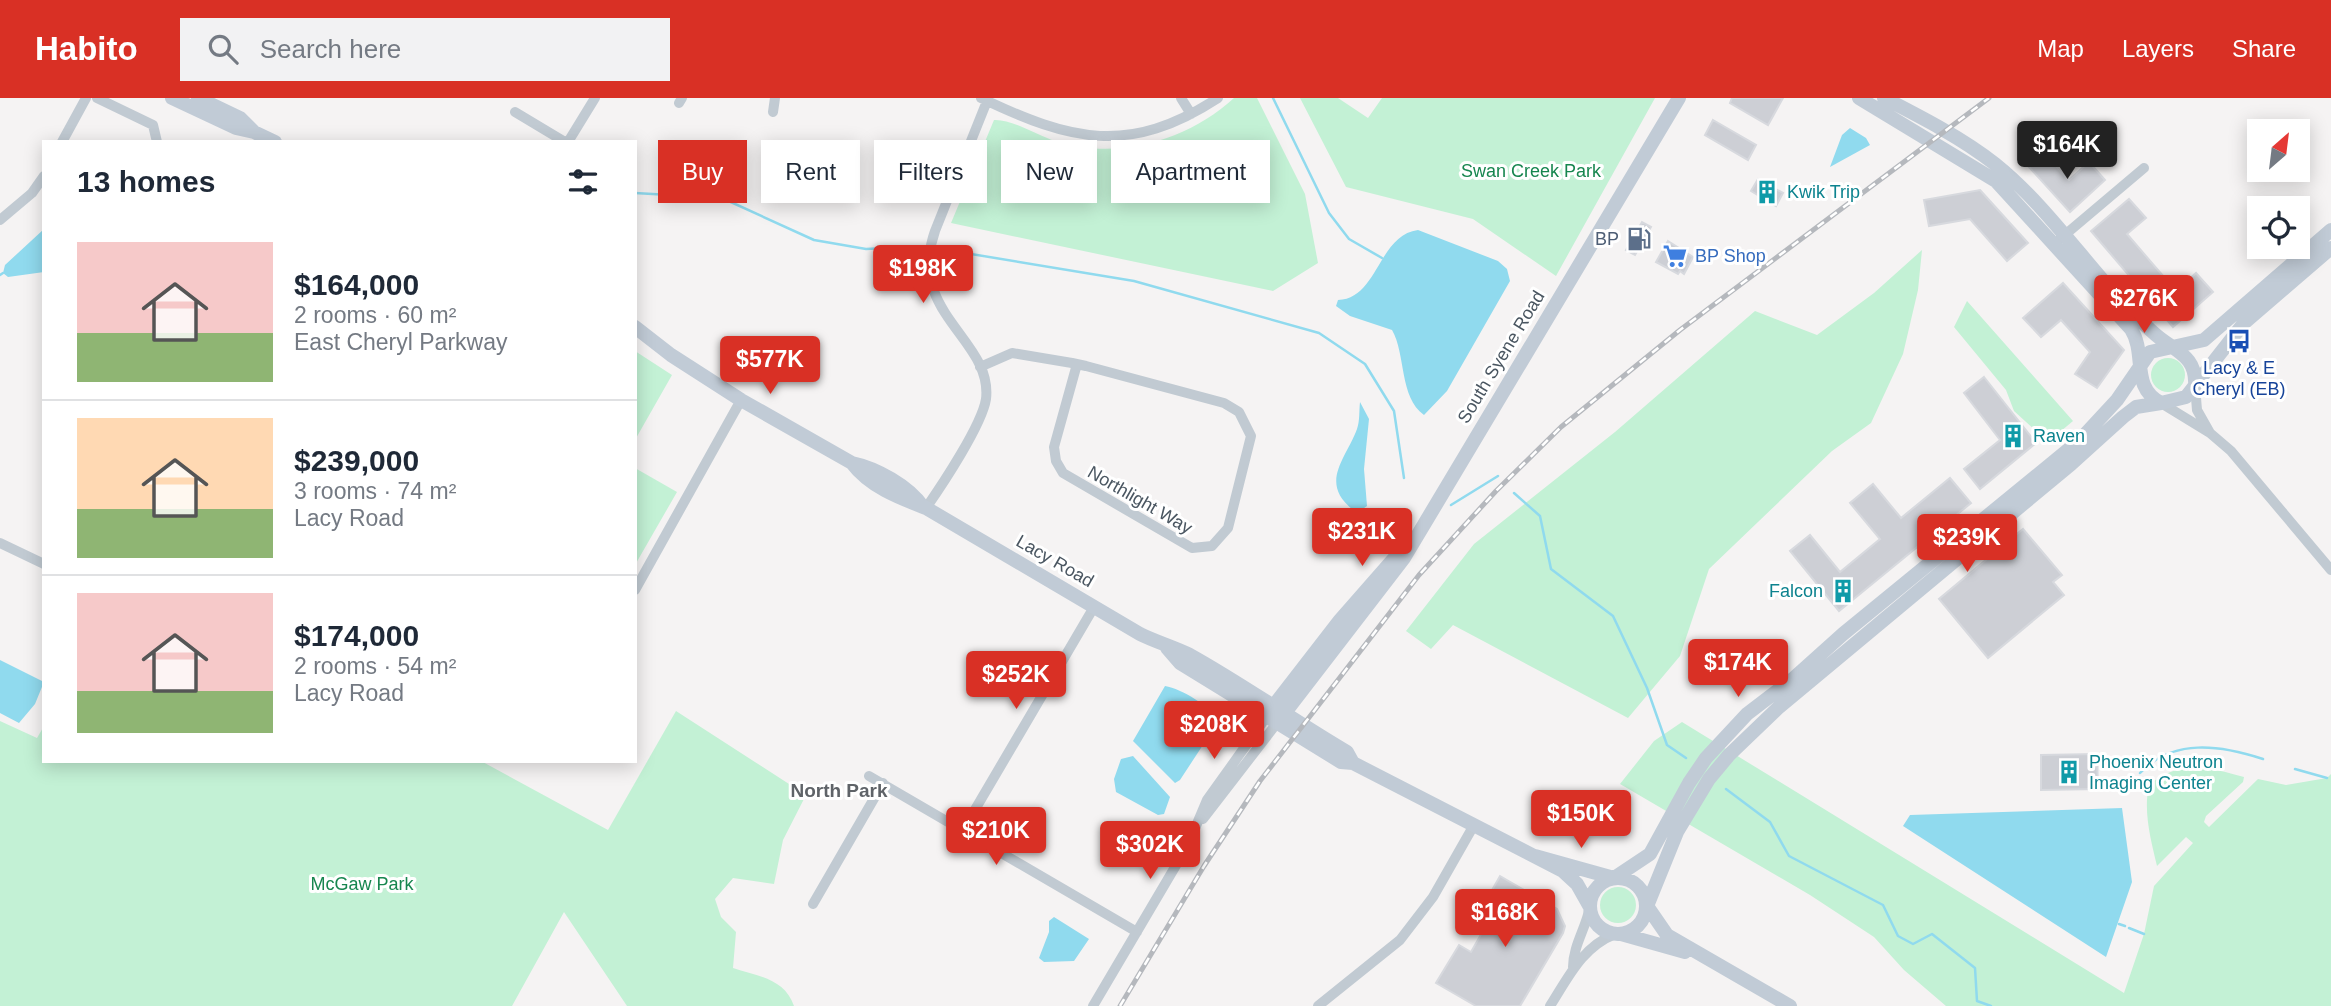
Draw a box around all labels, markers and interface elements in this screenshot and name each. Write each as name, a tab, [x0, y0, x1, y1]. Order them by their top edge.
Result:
search box	[180, 18, 670, 81]
text: Habito	[35, 30, 138, 67]
icon: search	[204, 30, 242, 68]
text: Search here	[260, 34, 401, 64]
text: Map	[2037, 35, 2084, 62]
text: Layers	[2122, 35, 2194, 62]
text: Share	[2232, 35, 2296, 62]
north arrow	[2247, 119, 2310, 182]
map controls	[2247, 119, 2310, 259]
pin: $164K	[2018, 122, 2116, 181]
text: $164K	[2033, 131, 2101, 157]
chip: Buy	[658, 140, 747, 203]
chip: Rent	[761, 140, 860, 203]
chip: Filters	[874, 140, 987, 203]
chip: New	[1001, 140, 1097, 203]
chip: Apartment	[1111, 140, 1270, 203]
park label: Swan Creek Park	[1461, 161, 1602, 181]
icon: filters	[564, 163, 602, 201]
text: 13 homes	[77, 165, 215, 198]
building icon: Kwik Trip	[1753, 178, 1781, 206]
place label: Kwik Trip	[1787, 182, 1860, 202]
button: locate	[2247, 196, 2310, 259]
fuel station icon: BP	[1625, 225, 1653, 253]
place label: BP	[1595, 229, 1619, 249]
supermarket icon: BP Shop	[1661, 242, 1689, 270]
pin: $198K	[874, 246, 972, 305]
place label: BP Shop	[1695, 246, 1766, 266]
text: $198K	[889, 255, 957, 281]
text: $164,000	[294, 268, 419, 301]
icon: home	[133, 270, 217, 354]
pin: $276K	[2095, 275, 2193, 335]
text: $276K	[2110, 285, 2178, 311]
street label: South Syene Road	[1454, 287, 1548, 427]
text: 2 rooms · 60 m²	[294, 302, 456, 328]
bus stop icon: Lacy & E Cheryl (EB)	[2225, 327, 2253, 355]
text: East Cheryl Parkway	[294, 329, 507, 355]
pin: $577K	[721, 336, 819, 396]
text: $577K	[736, 346, 804, 372]
place label: Lacy & E Cheryl (EB)	[2192, 358, 2286, 399]
building icon: Raven	[1999, 422, 2027, 450]
place label: Raven	[2033, 426, 2085, 446]
text: $239,000	[294, 444, 419, 477]
icon: home	[133, 446, 217, 530]
street label: Northlight Way	[1084, 462, 1196, 538]
text: 3 rooms · 74 m²	[294, 478, 456, 504]
text: Lacy Road	[294, 505, 404, 531]
pin: $231K	[1313, 508, 1411, 568]
pin: $239K	[1918, 514, 2016, 574]
text: $231K	[1328, 518, 1396, 544]
text: $239K	[1933, 524, 2001, 550]
street label: Lacy Road	[1013, 531, 1097, 591]
building icon: Falcon	[1829, 577, 1857, 605]
place label: Falcon	[1769, 581, 1823, 601]
text: $174,000	[294, 619, 419, 652]
icon: home	[133, 621, 217, 705]
pin: $174K	[1689, 640, 1787, 699]
text: $174K	[1704, 649, 1772, 675]
pin: $252K	[967, 652, 1065, 711]
text: 2 rooms · 54 m²	[294, 653, 456, 679]
text: $252K	[982, 661, 1050, 687]
text: Lacy Road	[294, 680, 404, 706]
pin: $208K	[1165, 702, 1263, 761]
text: $208K	[1180, 711, 1248, 737]
place label: Phoenix Neutron Imaging Center	[2089, 752, 2223, 793]
building icon: Phoenix Neutron Imaging Center	[2055, 758, 2083, 786]
district label: North Park	[790, 780, 888, 801]
pin: $150K	[1532, 790, 1630, 850]
text: $150K	[1547, 800, 1615, 826]
pin: $210K	[947, 808, 1045, 867]
text: $210K	[962, 817, 1030, 843]
pin: $302K	[1101, 822, 1199, 881]
text: $302K	[1116, 831, 1184, 857]
park label: McGaw Park	[310, 874, 415, 894]
pin: $168K	[1456, 890, 1554, 949]
text: $168K	[1471, 899, 1539, 925]

